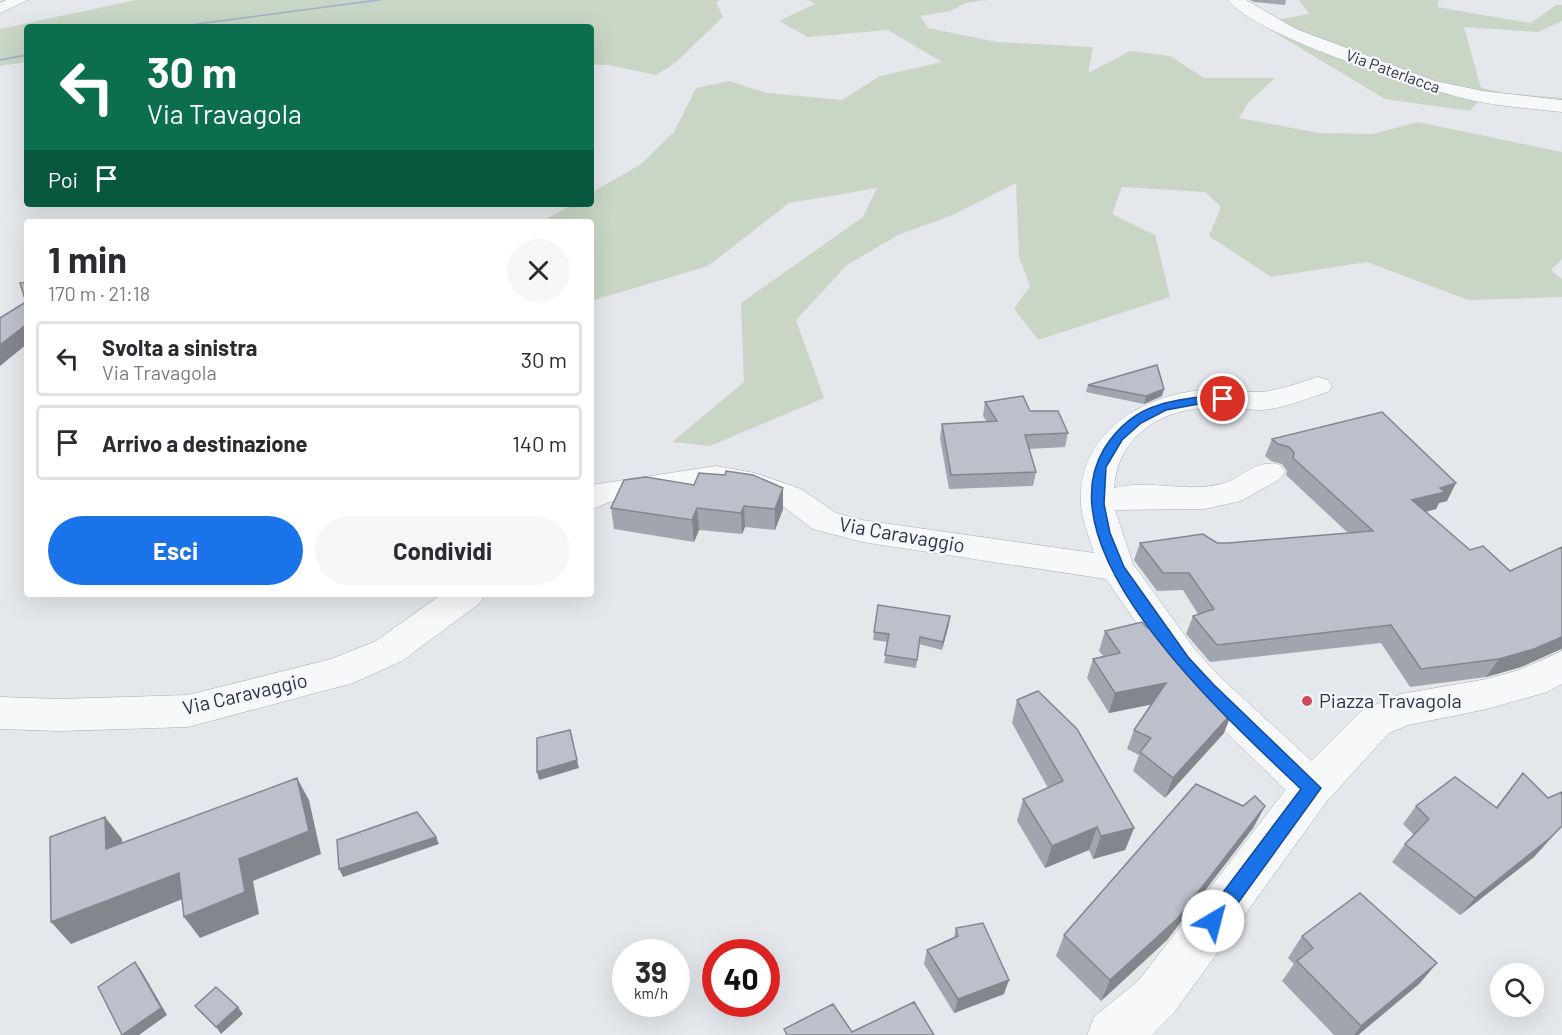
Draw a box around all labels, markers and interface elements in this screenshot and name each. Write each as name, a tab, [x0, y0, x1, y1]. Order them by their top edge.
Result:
street label: Via Paterlacca	[1343, 45, 1443, 96]
text: 30 m	[147, 46, 237, 96]
icon: left	[48, 48, 126, 126]
text: Via Travagola	[147, 97, 302, 129]
icon: arrive	[90, 162, 123, 195]
text: Poi	[48, 166, 78, 192]
text: 1 min	[48, 237, 127, 280]
button: close	[507, 239, 570, 302]
text: 170 m · 21:18	[48, 281, 150, 305]
text: Svolta a sinistra	[102, 334, 257, 360]
icon: left	[51, 342, 84, 375]
text: 30 m	[521, 346, 567, 372]
text: Via Travagola	[102, 360, 217, 384]
pin	[1197, 373, 1248, 424]
icon: arrive	[1206, 382, 1239, 415]
icon: arrive	[51, 426, 84, 459]
text: Arrivo a destinazione	[102, 430, 308, 456]
text: 140 m	[512, 430, 567, 456]
street label: Via Caravaggio	[837, 511, 967, 557]
button: Esci	[48, 516, 303, 585]
button: Condividi	[315, 516, 570, 585]
street label: Via Caravaggio	[180, 667, 310, 719]
place label: Piazza Travagola	[1319, 688, 1462, 712]
marker: Piazza Travagola	[1300, 694, 1314, 708]
position arrow	[1181, 889, 1245, 953]
speed limit sign: 40	[702, 939, 780, 1017]
text: 39	[635, 953, 667, 989]
map controls	[1490, 963, 1544, 1017]
button: search	[1490, 963, 1544, 1017]
text: km/h	[634, 984, 668, 1002]

